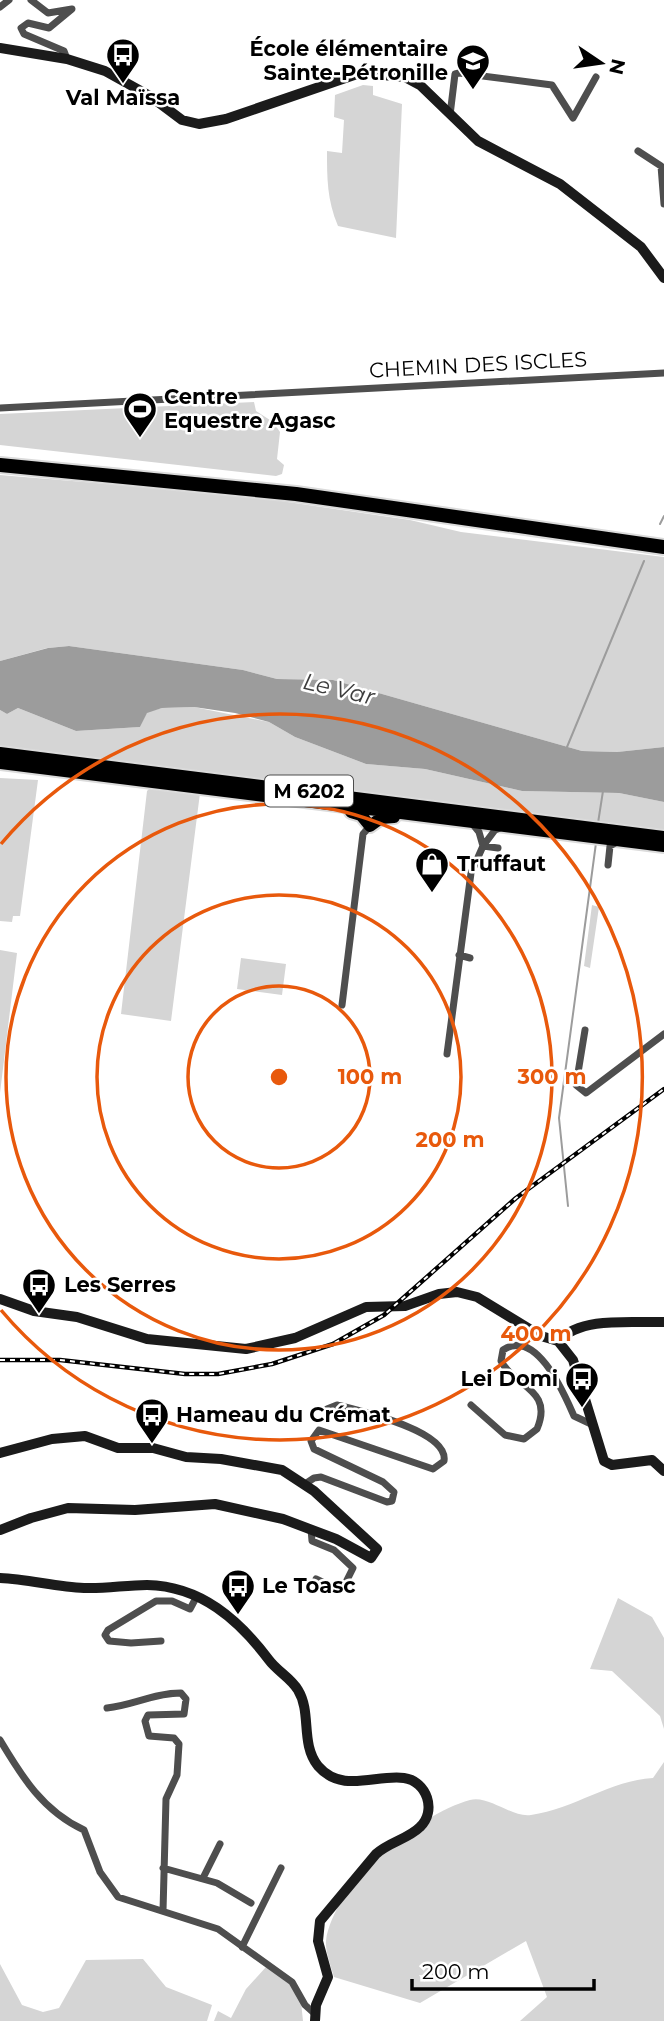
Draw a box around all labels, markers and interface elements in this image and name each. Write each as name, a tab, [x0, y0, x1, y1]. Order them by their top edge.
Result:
north arrow	[566, 28, 636, 98]
bus stop icon: Val Maïssa	[104, 36, 142, 85]
place label: École élémentaire Sainte-Pétronille	[250, 36, 448, 85]
school or university icon: École élémentaire Sainte-Pétronille	[454, 42, 492, 91]
text: N	[604, 57, 630, 77]
place label: Val Maïssa	[65, 85, 180, 110]
street label: CHEMIN DES ISCLES	[368, 346, 588, 383]
place label: Centre Equestre Agasc	[164, 384, 336, 433]
sports icon: Centre Equestre Agasc	[121, 390, 159, 439]
water label: Le Var	[300, 667, 378, 711]
road number: M 6202	[265, 776, 353, 806]
shop icon: Truffaut	[413, 845, 451, 894]
place label: Truffaut	[457, 851, 546, 876]
text: 100 m	[338, 1064, 402, 1089]
text: 300 m	[517, 1064, 586, 1089]
centre of rings	[267, 1065, 291, 1089]
text: 200 m	[416, 1127, 484, 1152]
bus stop icon: Les Serres	[20, 1266, 58, 1315]
place label: Les Serres	[64, 1272, 176, 1297]
text: 400 m	[501, 1321, 571, 1346]
bus stop icon: Lei Domi	[563, 1360, 601, 1409]
place label: Lei Domi	[460, 1366, 558, 1391]
bus stop icon: Hameau du Crémat	[133, 1396, 171, 1445]
place label: Hameau du Crémat	[176, 1402, 391, 1427]
bus stop icon: Le Toasc	[219, 1567, 257, 1616]
place label: Le Toasc	[262, 1573, 356, 1598]
scale bar	[412, 1948, 594, 1992]
text: 200 m	[422, 1959, 489, 1984]

